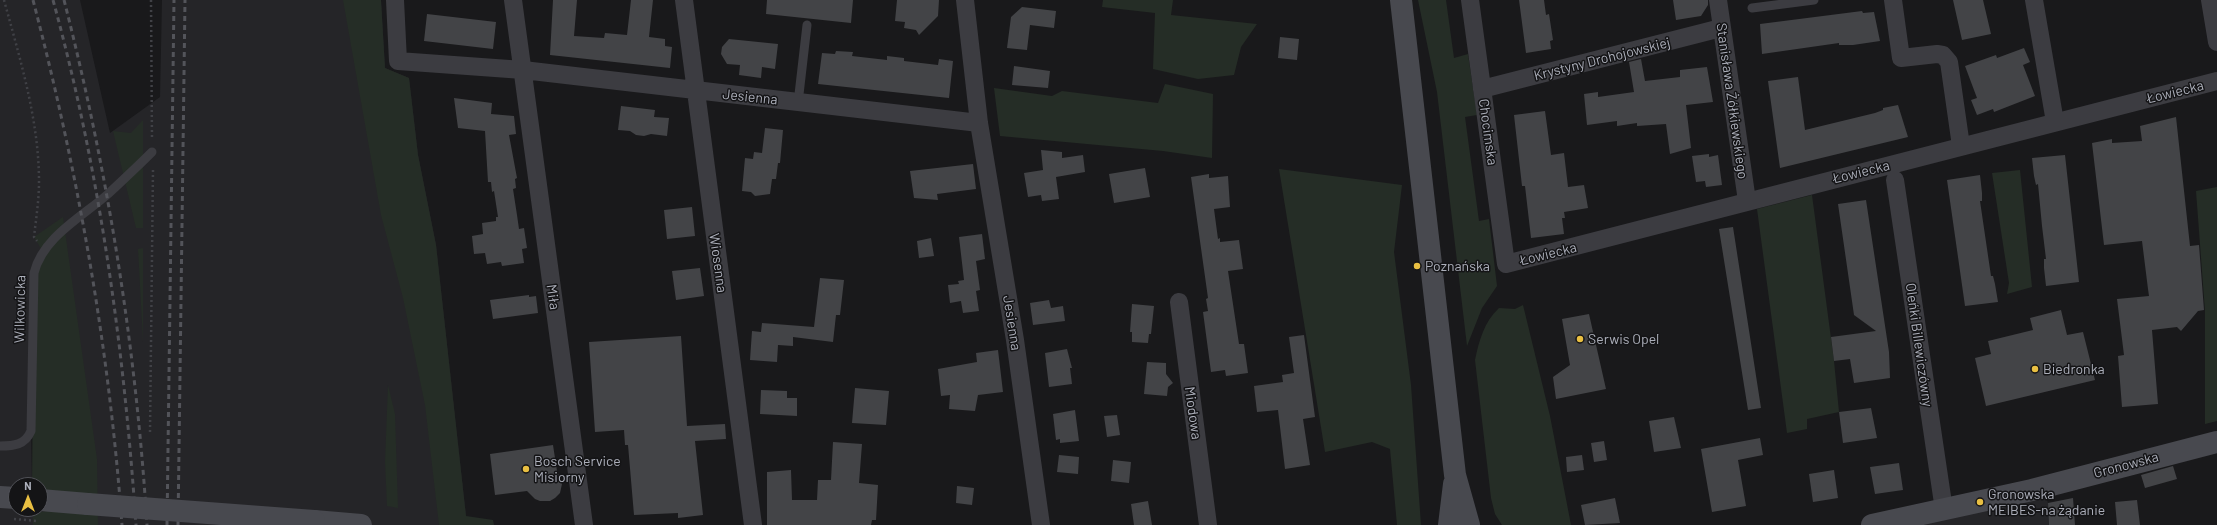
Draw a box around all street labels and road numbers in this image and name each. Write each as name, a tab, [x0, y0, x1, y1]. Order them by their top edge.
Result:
street label: Stanisława Żółkiewskiego	[1713, 22, 1751, 180]
street label: Krystyny Drohojowskiej	[1532, 34, 1672, 84]
street label: Łowiecka	[2145, 77, 2205, 107]
street label: Jesienna	[722, 86, 778, 108]
street label: Chocimska	[1475, 98, 1501, 166]
street label: Łowiecka	[1831, 157, 1891, 187]
street label: Wiosenna	[706, 232, 730, 294]
street label: Łowiecka	[1518, 239, 1578, 269]
street label: Wilkowicka	[11, 275, 29, 343]
street label: Oleńki Billewiczówny	[1902, 282, 1936, 408]
street label: Miła	[543, 283, 563, 311]
street label: Jesienna	[999, 294, 1025, 352]
street label: Miodowa	[1181, 385, 1205, 441]
street label: Gronowska	[2092, 448, 2160, 482]

